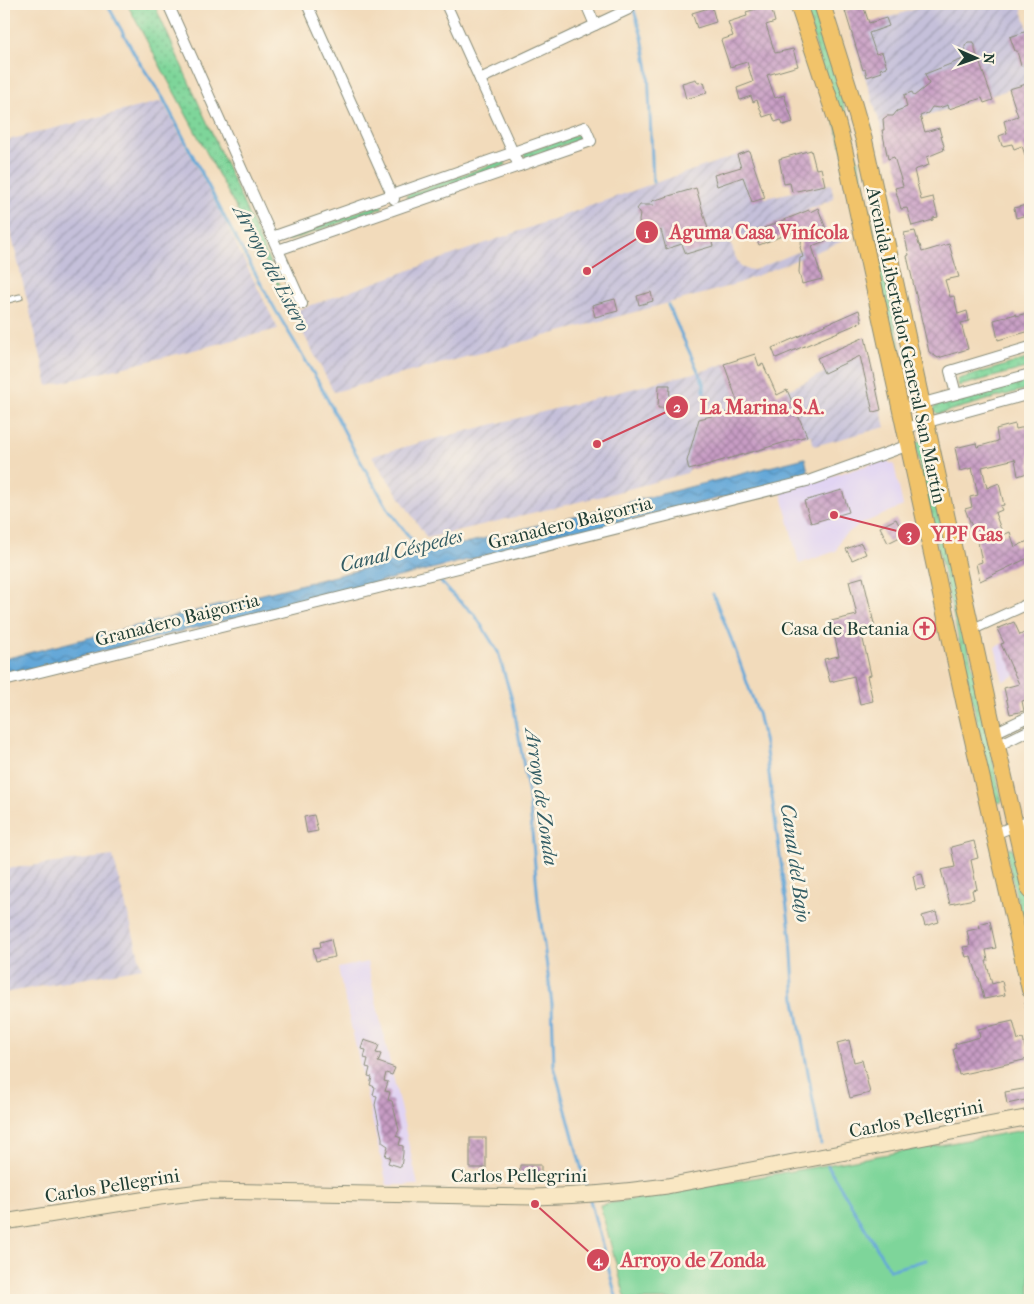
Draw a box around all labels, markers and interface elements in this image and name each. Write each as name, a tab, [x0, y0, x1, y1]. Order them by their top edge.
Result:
north arrow	[952, 32, 1002, 82]
text: N	[980, 53, 997, 64]
street label: Avenida Libertador General San Martín	[861, 184, 950, 505]
water label: Arroyo del Estero	[227, 198, 315, 335]
callout: Aguma Casa Vinícola	[634, 215, 858, 250]
text: Aguma Casa Vinícola	[668, 221, 849, 244]
text: 1	[644, 224, 650, 242]
callout: La Marina S.A.	[664, 389, 834, 424]
text: La Marina S.A.	[700, 396, 824, 419]
text: 2	[673, 398, 681, 416]
street label: Granadero Baigorria	[486, 492, 655, 554]
callout: YPF Gas	[896, 516, 1013, 551]
text: YPF Gas	[930, 523, 1003, 546]
water label: Canal Céspedes	[337, 524, 466, 577]
text: 3	[906, 525, 912, 543]
street label: Granadero Baigorria	[93, 589, 262, 651]
church icon: Casa de Betania	[913, 616, 937, 640]
place label: Casa de Betania	[781, 618, 909, 640]
water label: Arroyo de Zonda	[520, 724, 563, 867]
water label: Canal del Bajo	[776, 802, 815, 924]
street label: Carlos Pellegrini	[847, 1095, 985, 1143]
street label: Carlos Pellegrini	[43, 1164, 181, 1207]
street label: Carlos Pellegrini	[451, 1165, 587, 1187]
callout: Arroyo de Zonda	[586, 1243, 775, 1278]
text: Arroyo de Zonda	[619, 1249, 766, 1272]
text: 4	[593, 1251, 604, 1269]

